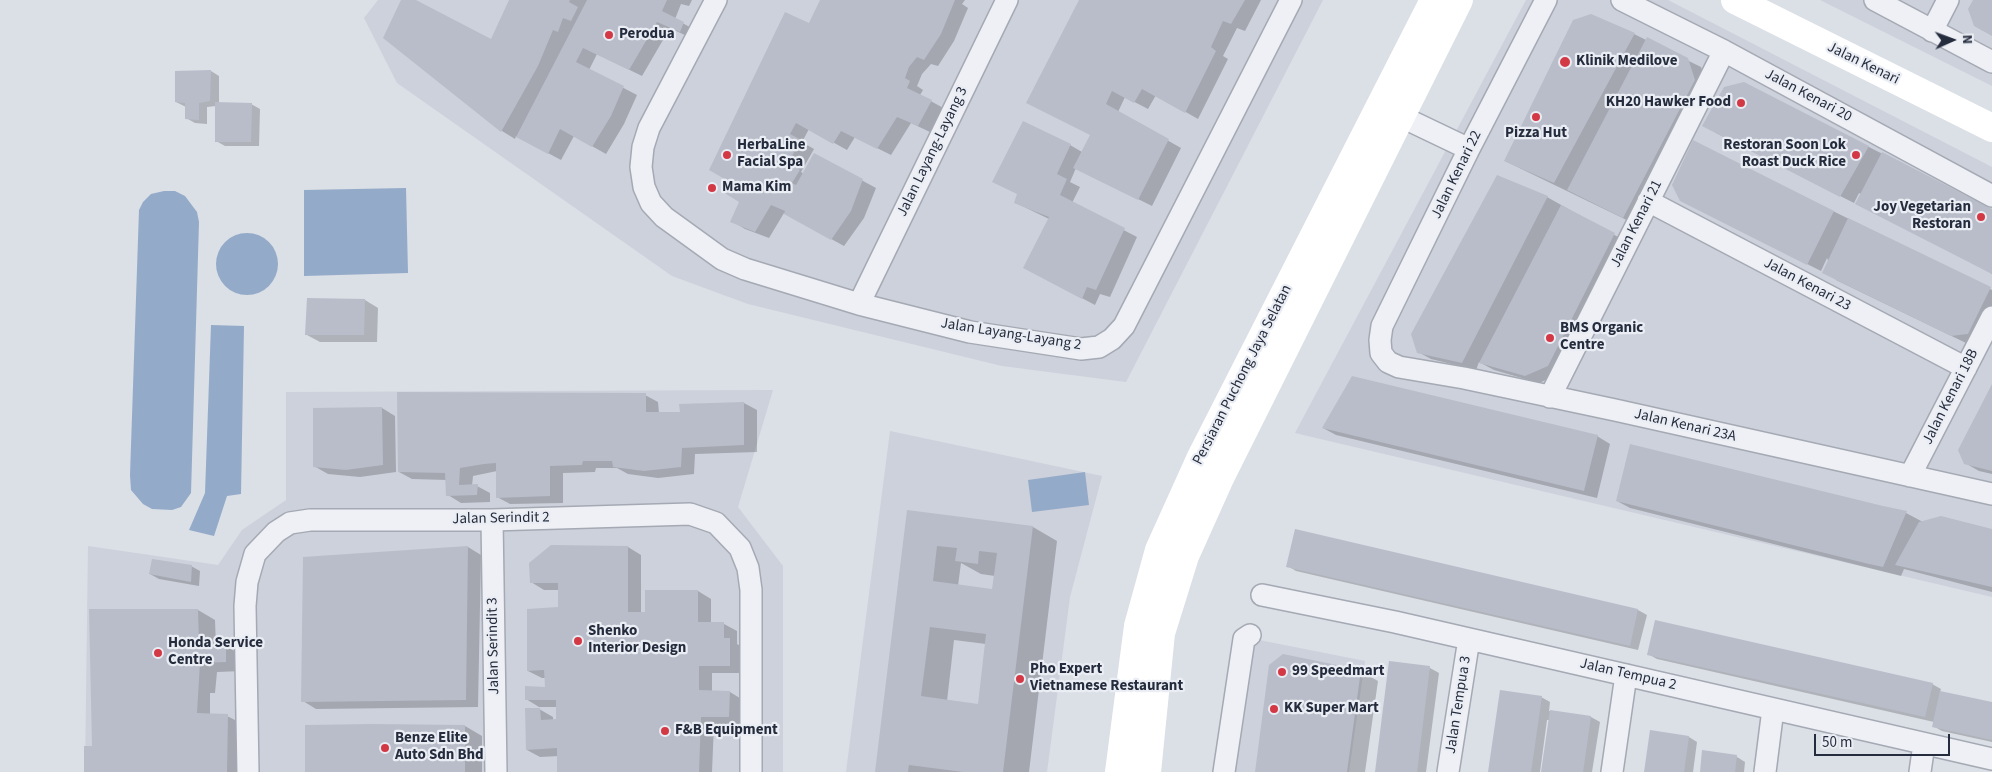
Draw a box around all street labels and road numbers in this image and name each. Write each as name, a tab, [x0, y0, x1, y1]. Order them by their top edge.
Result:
street label: Jalan Kenari	[1824, 39, 1902, 89]
street label: Jalan Kenari 20	[1761, 66, 1855, 126]
street label: Jalan Layang-Layang 3	[894, 84, 972, 220]
street label: Jalan Kenari 22	[1428, 128, 1486, 222]
street label: Jalan Kenari 21	[1607, 177, 1667, 271]
street label: Jalan Kenari 23	[1760, 255, 1854, 315]
street label: Persiaran Puchong Jaya Selatan	[1190, 282, 1296, 468]
street label: Jalan Layang-Layang 2	[939, 315, 1083, 355]
street label: Jalan Kenari 18B	[1919, 346, 1983, 448]
street label: Jalan Kenari 23A	[1632, 406, 1738, 446]
street label: Jalan Serindit 2	[452, 509, 550, 529]
street label: Jalan Serindit 3	[484, 597, 504, 695]
street label: Jalan Tempua 3	[1442, 655, 1476, 755]
street label: Jalan Tempua 2	[1578, 655, 1678, 695]

